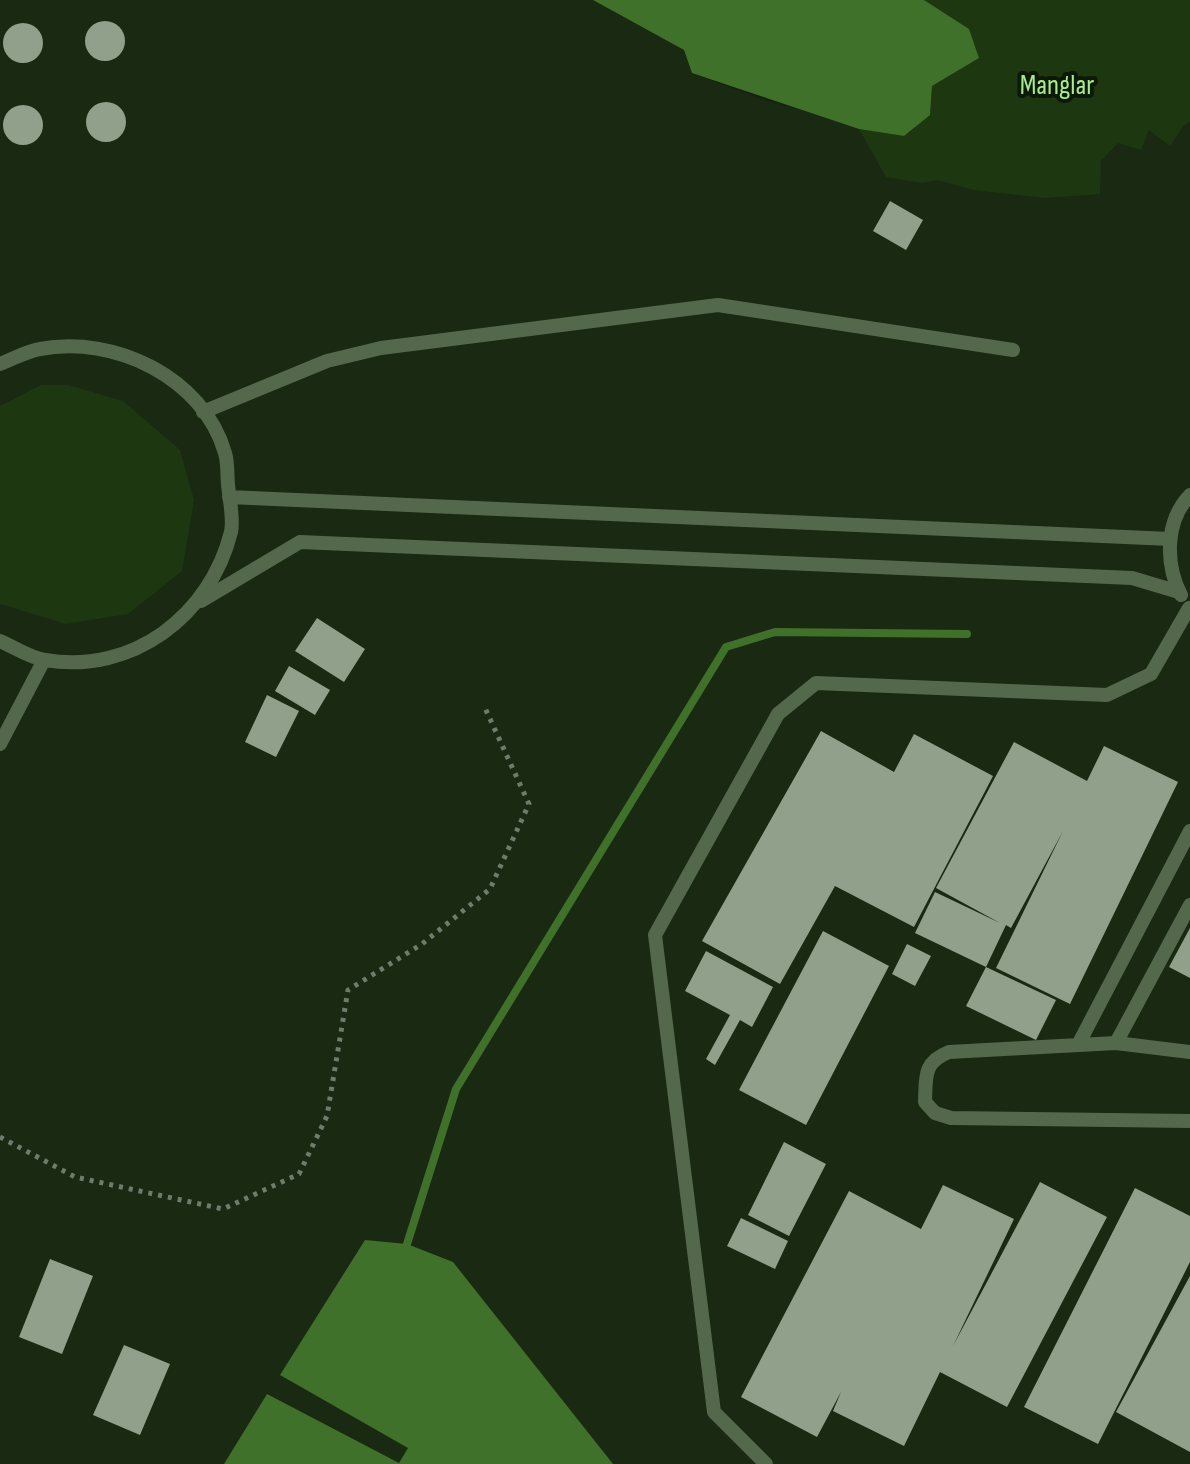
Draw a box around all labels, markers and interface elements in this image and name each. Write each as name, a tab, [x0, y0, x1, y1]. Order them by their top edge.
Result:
park label: Manglar	[1020, 70, 1094, 104]

